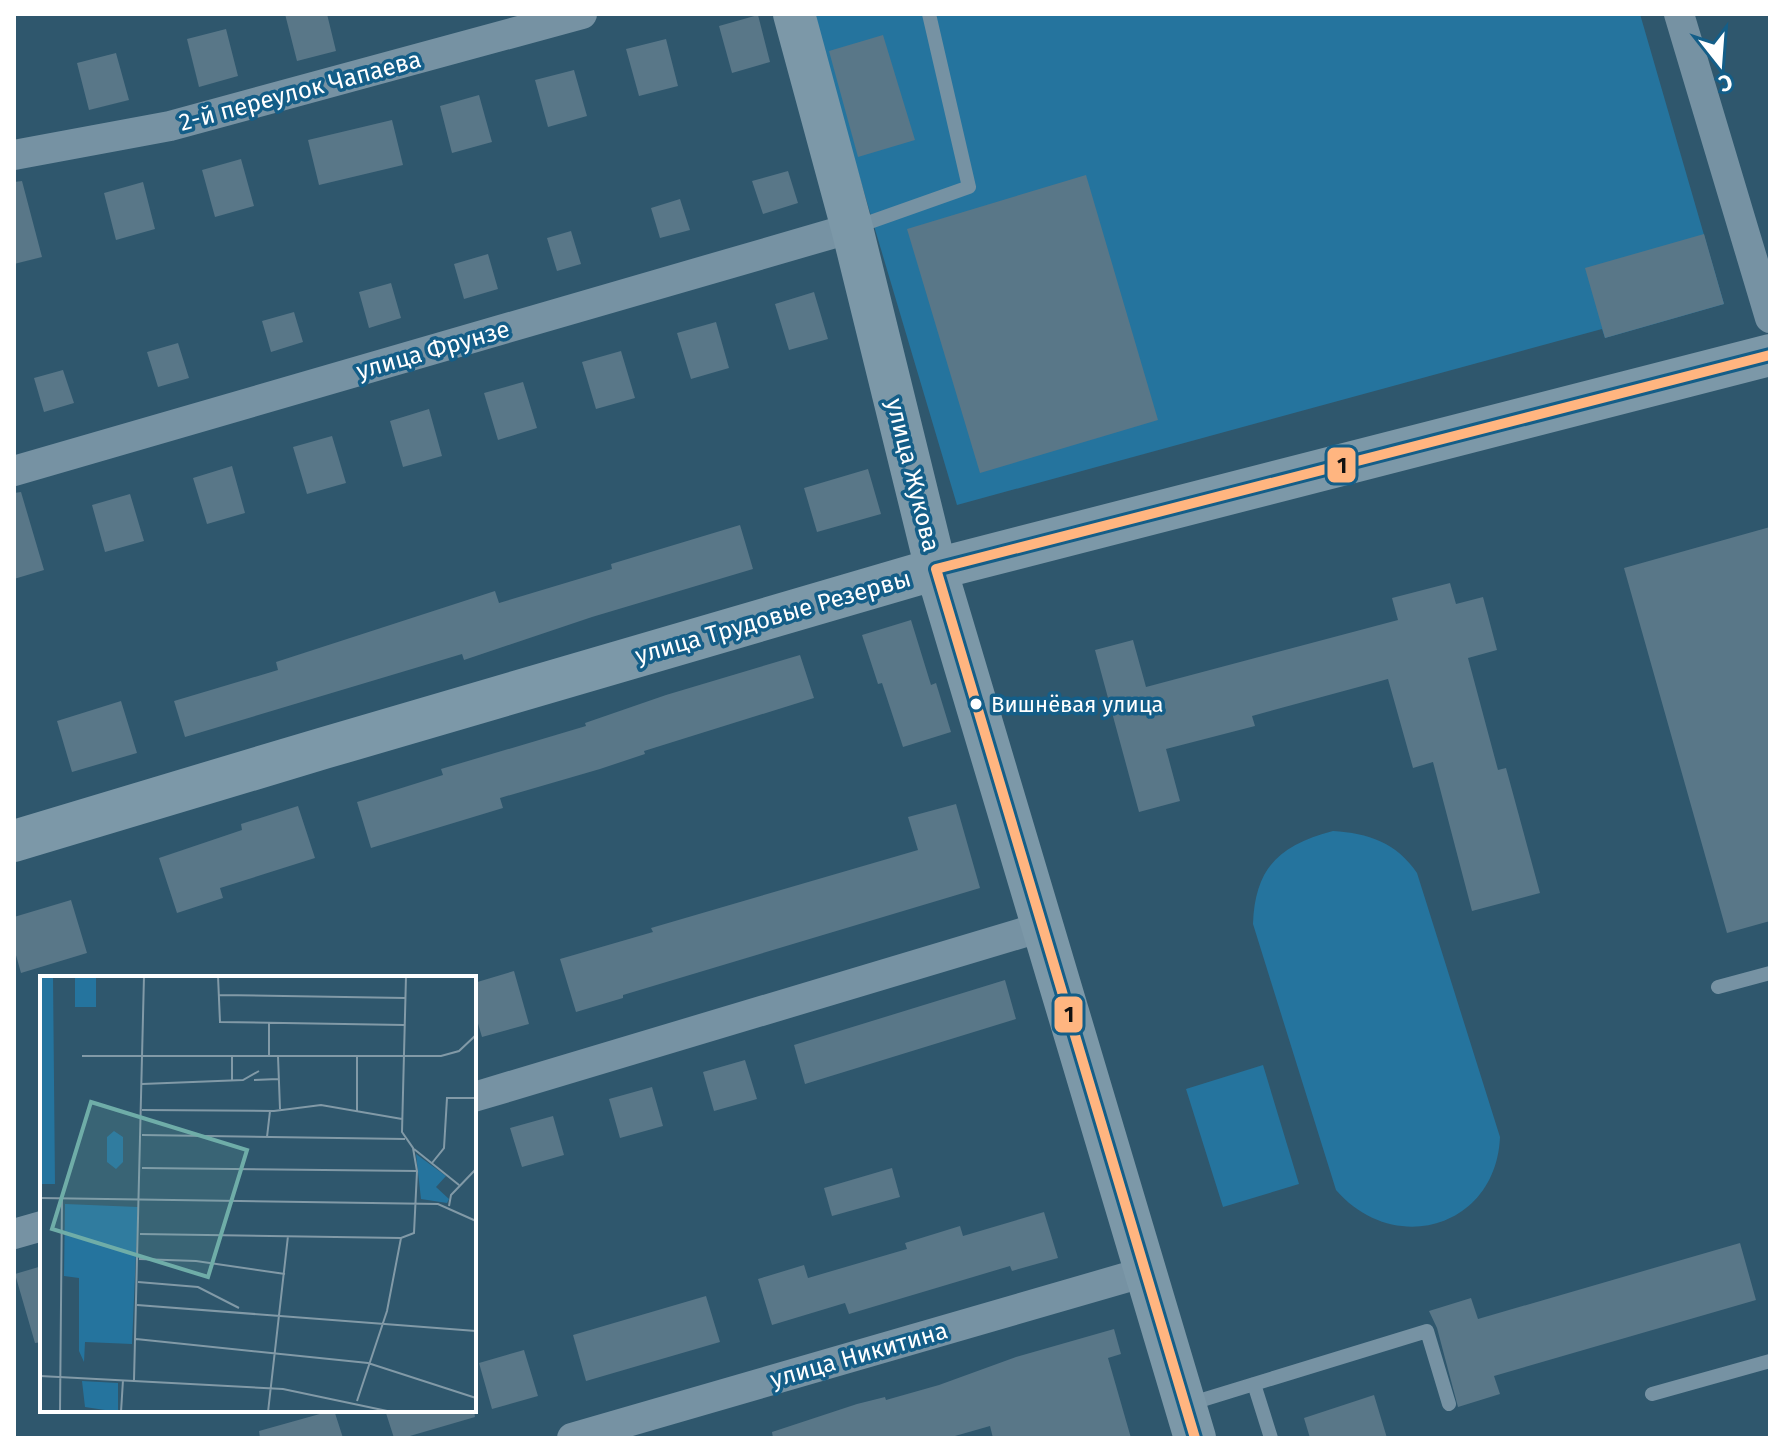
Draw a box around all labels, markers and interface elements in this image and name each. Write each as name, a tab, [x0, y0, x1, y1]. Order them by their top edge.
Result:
north arrow	[1680, 24, 1760, 104]
street label: 2-й переулок Чапаева	[176, 45, 424, 137]
text: С	[1715, 68, 1736, 98]
street label: улица Фрунзе	[353, 315, 513, 385]
street label: улица Жукова	[880, 395, 946, 555]
line badge: 1	[1326, 446, 1357, 484]
text: 1	[1337, 452, 1347, 479]
street label: улица Трудовые Резервы	[632, 564, 914, 670]
place label: Вишнёвая улица	[991, 691, 1164, 718]
marker: Вишнёвая улица	[968, 696, 984, 712]
inset map	[40, 976, 476, 1412]
line badge: 1	[1053, 995, 1084, 1034]
text: 1	[1064, 1001, 1074, 1028]
street label: улица Никитина	[767, 1316, 951, 1394]

